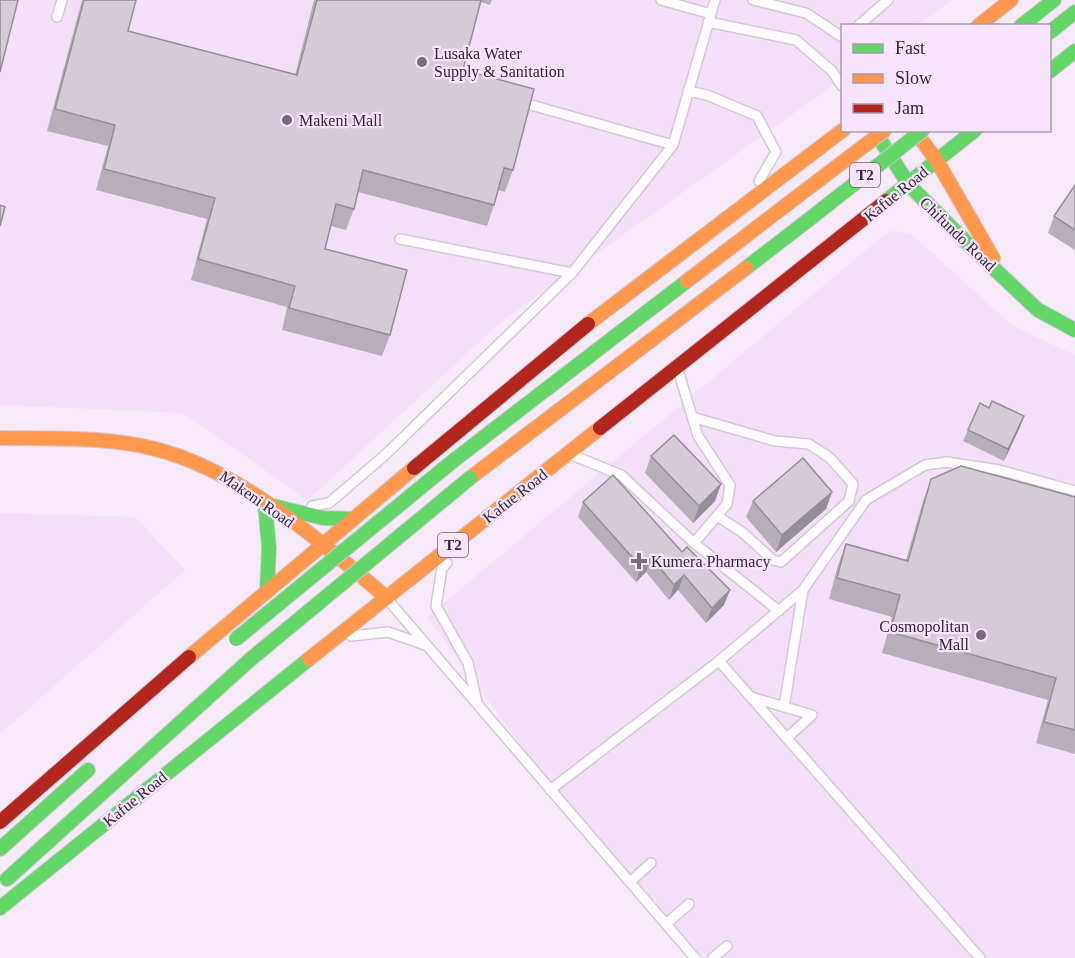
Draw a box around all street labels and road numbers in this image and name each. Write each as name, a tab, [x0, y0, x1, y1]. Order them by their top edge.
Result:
road number: T2	[850, 163, 880, 187]
street label: Kafue Road	[861, 163, 931, 225]
street label: Chifundo Road	[917, 194, 999, 274]
street label: Kafue Road	[479, 466, 551, 526]
street label: Makeni Road	[217, 467, 297, 531]
road number: T2	[438, 533, 468, 557]
street label: Kafue Road	[100, 768, 170, 830]

